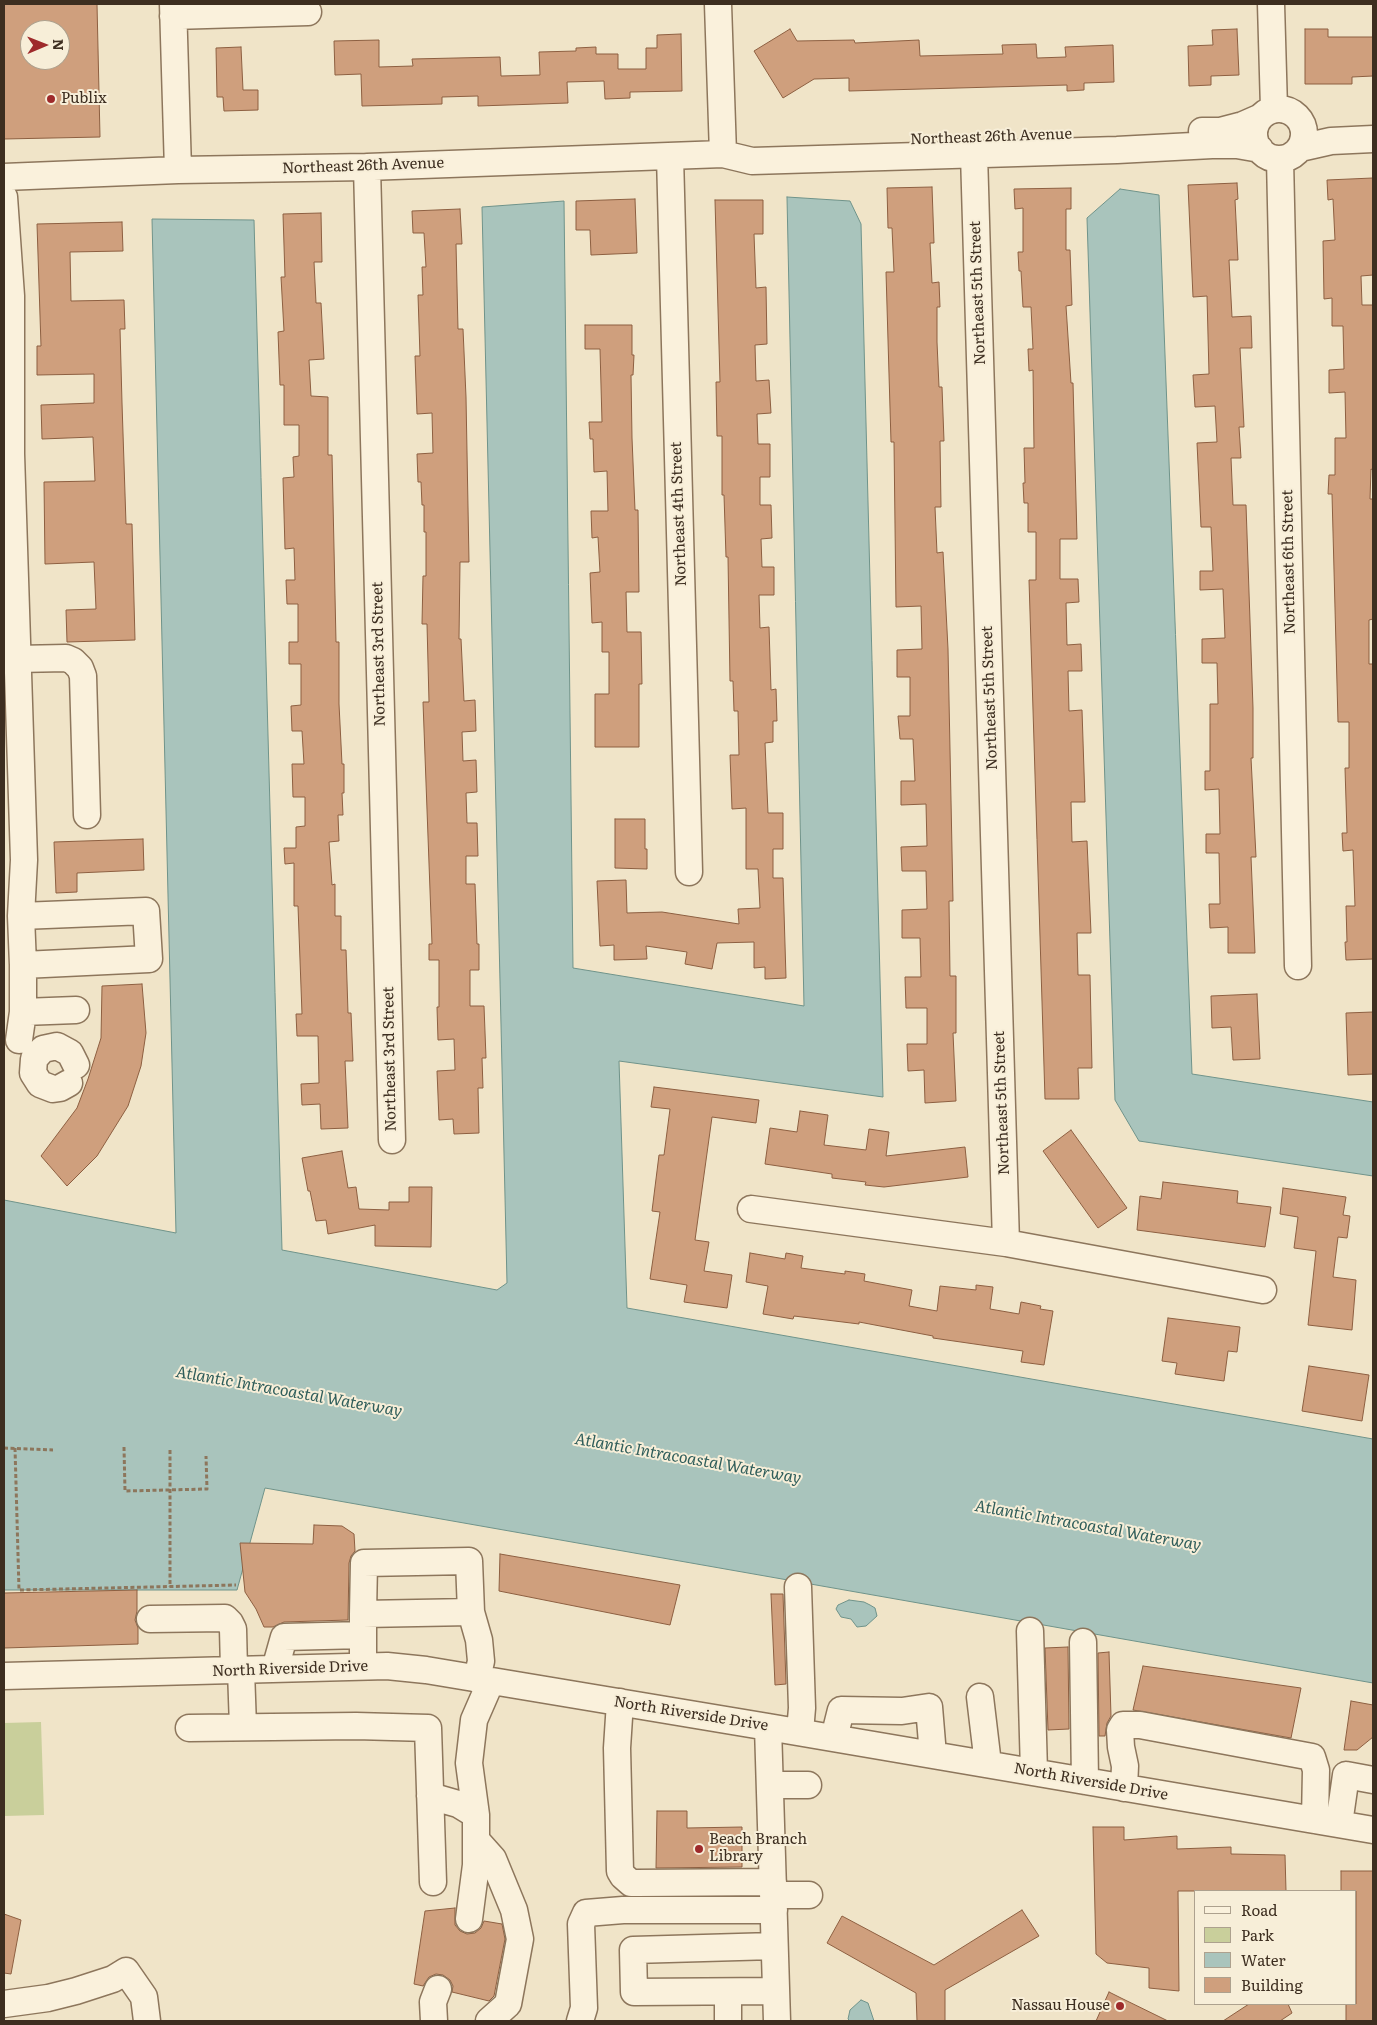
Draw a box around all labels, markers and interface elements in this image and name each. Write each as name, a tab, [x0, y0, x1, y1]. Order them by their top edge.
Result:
north arrow	[20, 20, 70, 70]
text: N	[49, 39, 69, 51]
place label: Publix	[61, 90, 107, 108]
marker: Publix	[45, 93, 57, 105]
street label: Northeast 26th Avenue	[910, 125, 1072, 149]
street label: Northeast 26th Avenue	[282, 154, 444, 178]
street label: Northeast 5th Street	[966, 221, 990, 365]
street label: Northeast 4th Street	[667, 441, 691, 587]
street label: Northeast 6th Street	[1279, 489, 1299, 635]
street label: Northeast 3rd Street	[369, 581, 389, 727]
street label: Northeast 5th Street	[978, 626, 1002, 770]
street label: Northeast 3rd Street	[380, 986, 400, 1132]
street label: Northeast 5th Street	[990, 1031, 1014, 1175]
water label: Atlantic Intracoastal Waterway	[174, 1363, 404, 1421]
water label: Atlantic Intracoastal Waterway	[573, 1430, 803, 1488]
water label: Atlantic Intracoastal Waterway	[973, 1497, 1203, 1555]
street label: North Riverside Drive	[212, 1657, 368, 1681]
street label: North Riverside Drive	[612, 1693, 770, 1735]
street label: North Riverside Drive	[1013, 1760, 1169, 1804]
place label: Beach Branch Library	[709, 1831, 807, 1866]
marker: Beach Branch Library	[693, 1843, 705, 1855]
legend	[1194, 1890, 1357, 2005]
text: Road	[1241, 1898, 1277, 1921]
text: Park	[1241, 1923, 1274, 1946]
text: Water	[1241, 1948, 1286, 1971]
text: Building	[1241, 1973, 1303, 1996]
place label: Nassau House	[1011, 1997, 1110, 2015]
marker: Nassau House	[1114, 2000, 1126, 2012]

